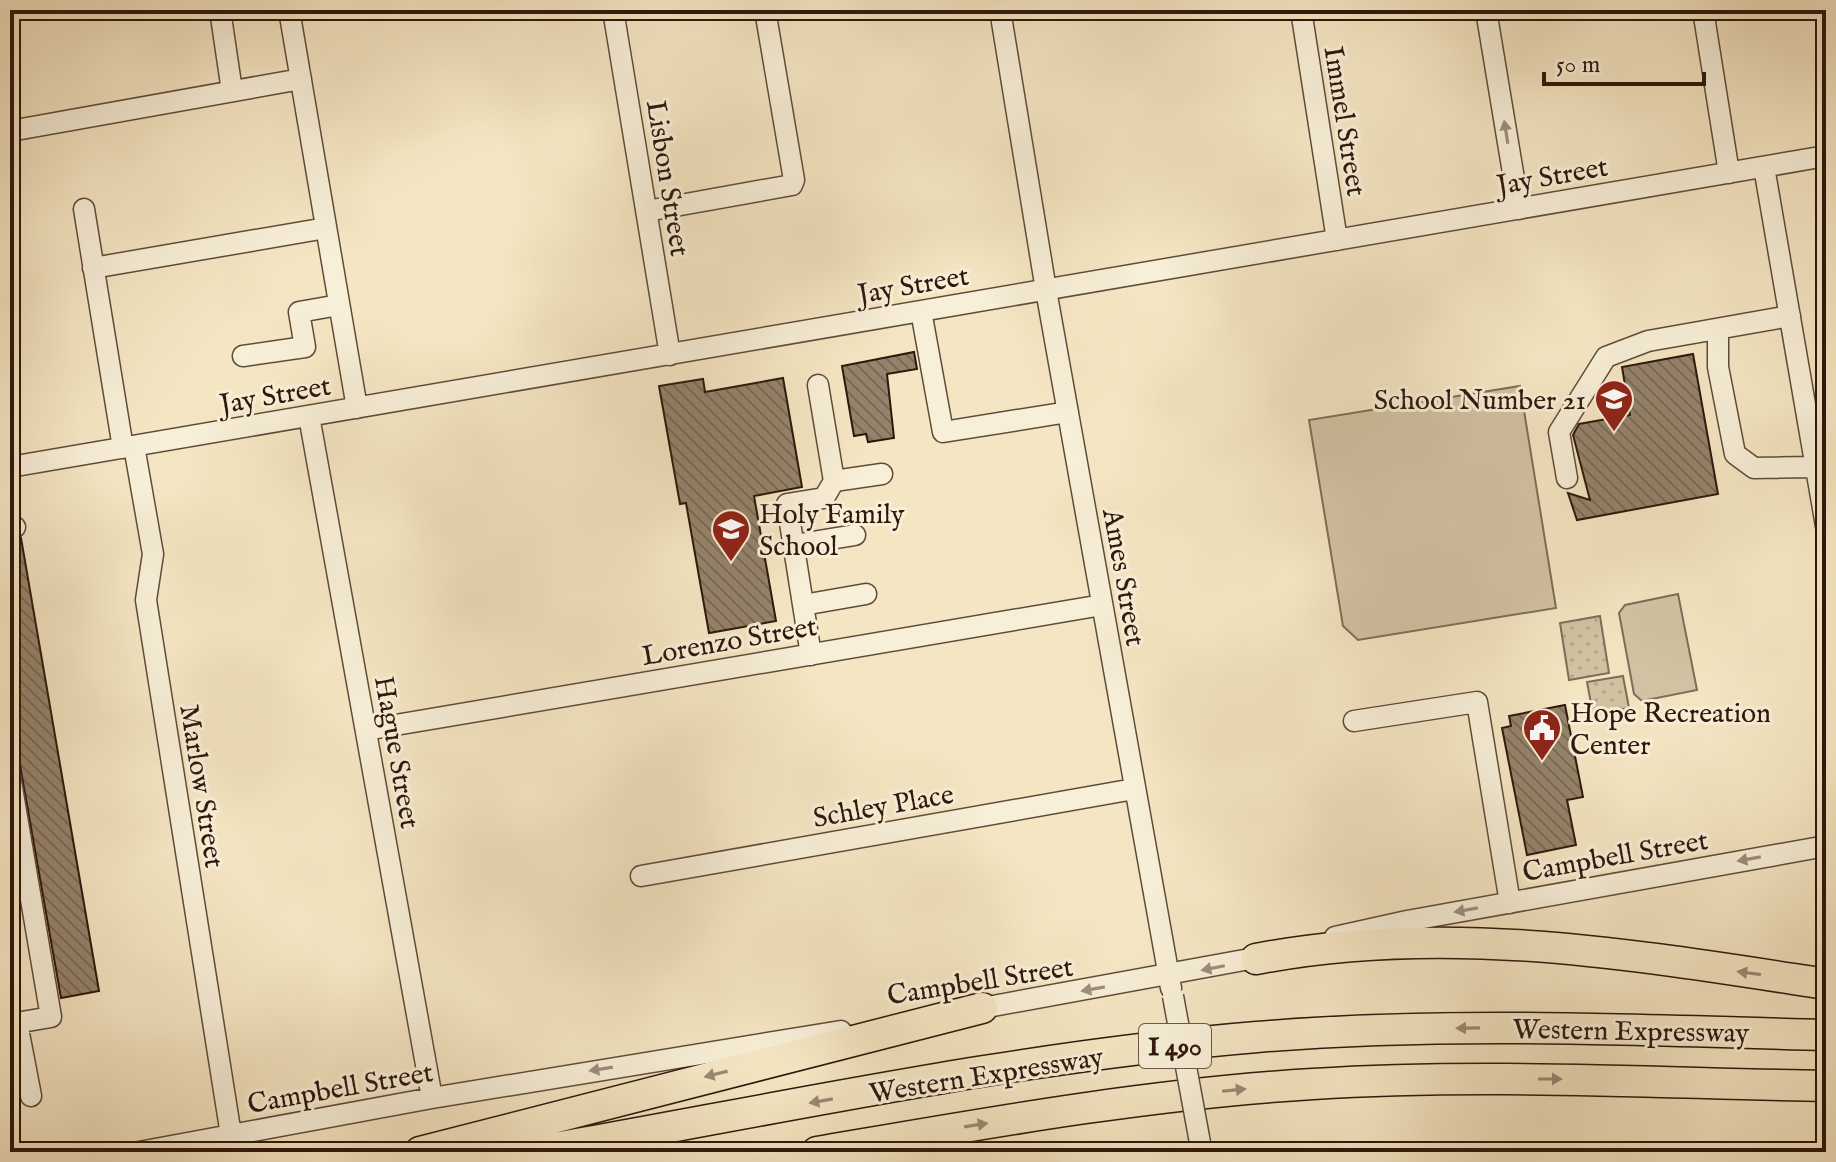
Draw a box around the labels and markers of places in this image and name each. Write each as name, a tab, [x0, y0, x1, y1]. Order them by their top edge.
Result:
school or university icon: School Number 21	[1593, 378, 1635, 433]
place label: School Number 21	[1374, 384, 1586, 419]
place label: Holy Family School	[759, 498, 905, 565]
school or university icon: Holy Family School	[710, 508, 752, 563]
place label: Hope Recreation Center	[1570, 697, 1771, 764]
public building icon: Hope Recreation Center	[1521, 707, 1563, 762]

